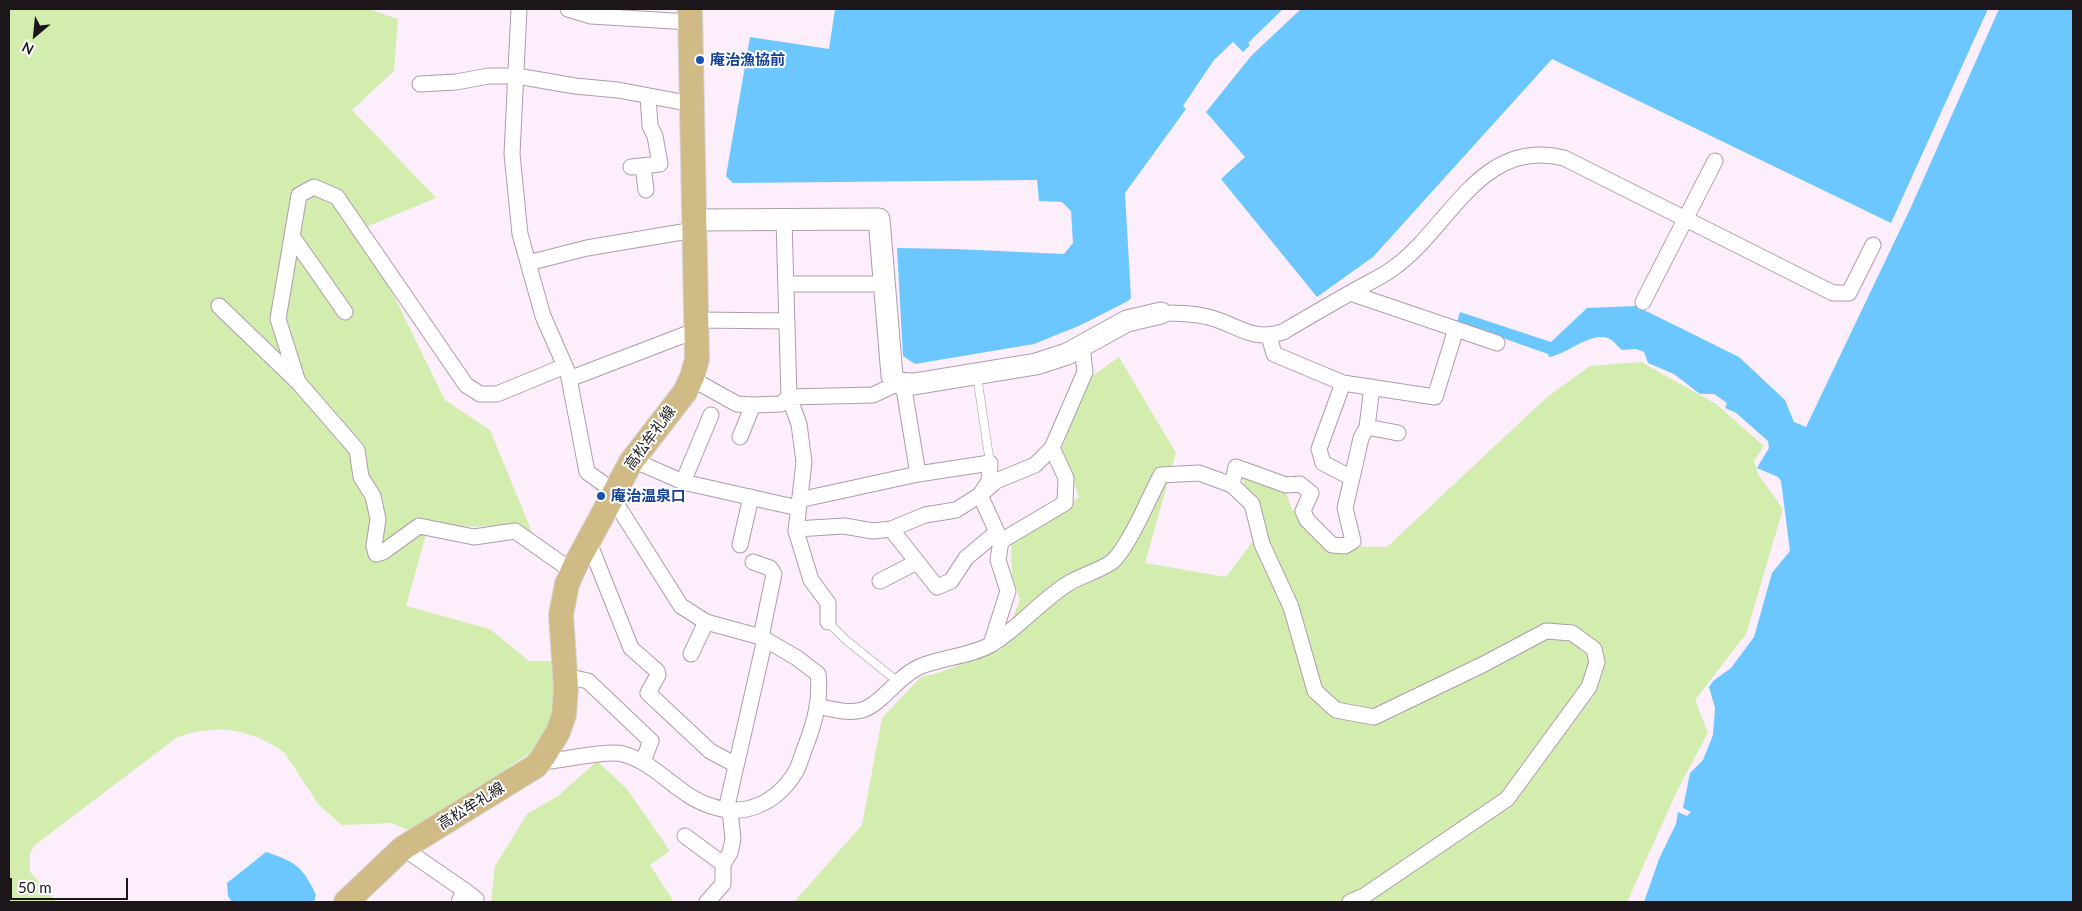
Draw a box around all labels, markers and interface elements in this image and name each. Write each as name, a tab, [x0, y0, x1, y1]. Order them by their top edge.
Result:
north arrow	[10, 10, 60, 60]
text: N	[19, 39, 36, 59]
place label: 庵治漁協前	[710, 51, 785, 69]
marker: 庵治漁協前	[694, 54, 706, 66]
street label: 高松牟礼線	[621, 402, 679, 474]
place label: 庵治温泉口	[611, 487, 686, 505]
marker: 庵治温泉口	[595, 490, 607, 502]
street label: 高松牟礼線	[434, 778, 508, 834]
scale bar	[12, 868, 130, 900]
text: 50 m	[18, 878, 52, 896]

